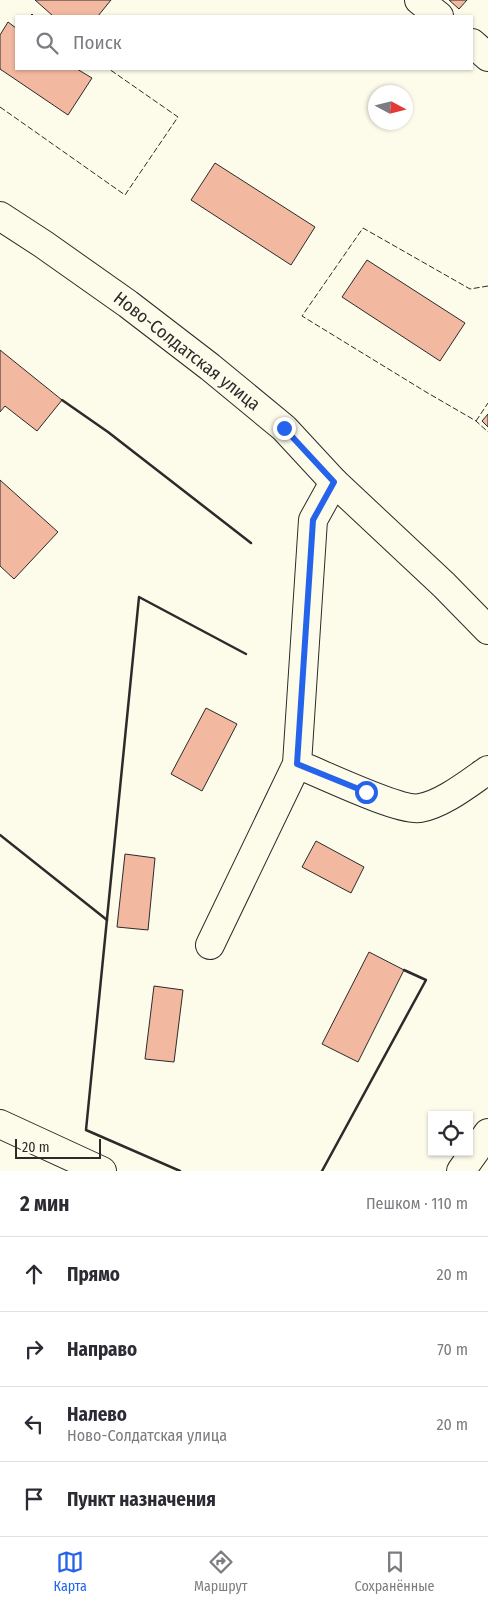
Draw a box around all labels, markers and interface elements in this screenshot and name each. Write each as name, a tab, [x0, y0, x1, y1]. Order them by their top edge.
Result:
search box	[15, 15, 473, 70]
icon: search	[33, 29, 61, 57]
text: Поиск	[73, 31, 122, 54]
north arrow	[368, 85, 413, 130]
street label: Ново-Солдатская улица	[109, 287, 265, 415]
route end	[273, 417, 296, 440]
route start	[355, 781, 378, 804]
map controls	[428, 1111, 473, 1156]
button: locate	[428, 1111, 473, 1156]
scale bar	[15, 1136, 101, 1159]
text: 20 m	[22, 1139, 50, 1156]
text: 2 мин	[20, 1191, 69, 1217]
text: Пешком · 110 m	[366, 1194, 468, 1213]
icon: ahead	[20, 1260, 48, 1288]
text: Прямо	[67, 1263, 120, 1286]
text: 20 m	[437, 1265, 468, 1284]
icon: right	[20, 1335, 48, 1363]
text: Направо	[67, 1338, 137, 1361]
text: 70 m	[437, 1340, 468, 1359]
text: Налево	[67, 1403, 127, 1426]
icon: left	[20, 1410, 48, 1438]
text: 20 m	[437, 1415, 468, 1434]
text: Ново-Солдатская улица	[67, 1426, 227, 1445]
icon: arrive	[20, 1485, 48, 1513]
text: Пункт назначения	[67, 1488, 216, 1511]
tab: Карта	[54, 1548, 87, 1595]
tab: Маршрут	[194, 1548, 248, 1595]
tab: Сохранённые	[355, 1548, 434, 1595]

